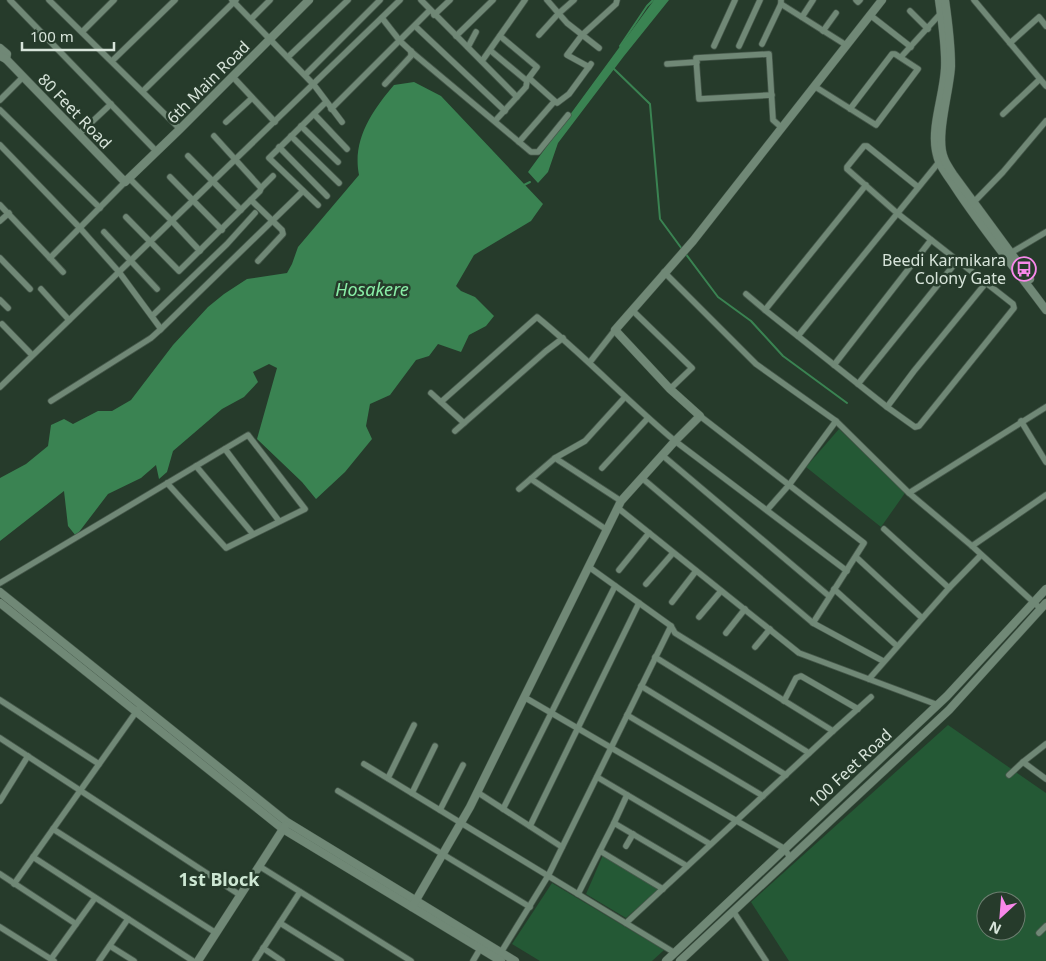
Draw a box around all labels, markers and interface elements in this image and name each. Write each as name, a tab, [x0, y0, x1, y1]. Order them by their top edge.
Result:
scale bar	[22, 20, 115, 52]
text: 100 m	[30, 26, 74, 46]
street label: 6th Main Road	[162, 36, 254, 128]
street label: 80 Feet Road	[33, 68, 117, 154]
place label: Beedi Karmikara Colony Gate	[882, 249, 1006, 289]
bus stop icon: Beedi Karmikara Colony Gate	[1011, 256, 1037, 282]
water label: Hosakere	[335, 277, 409, 301]
street label: 100 Feet Road	[804, 724, 896, 812]
district label: 1st Block	[179, 867, 260, 891]
north arrow	[976, 891, 1026, 941]
text: N	[986, 917, 1004, 939]

